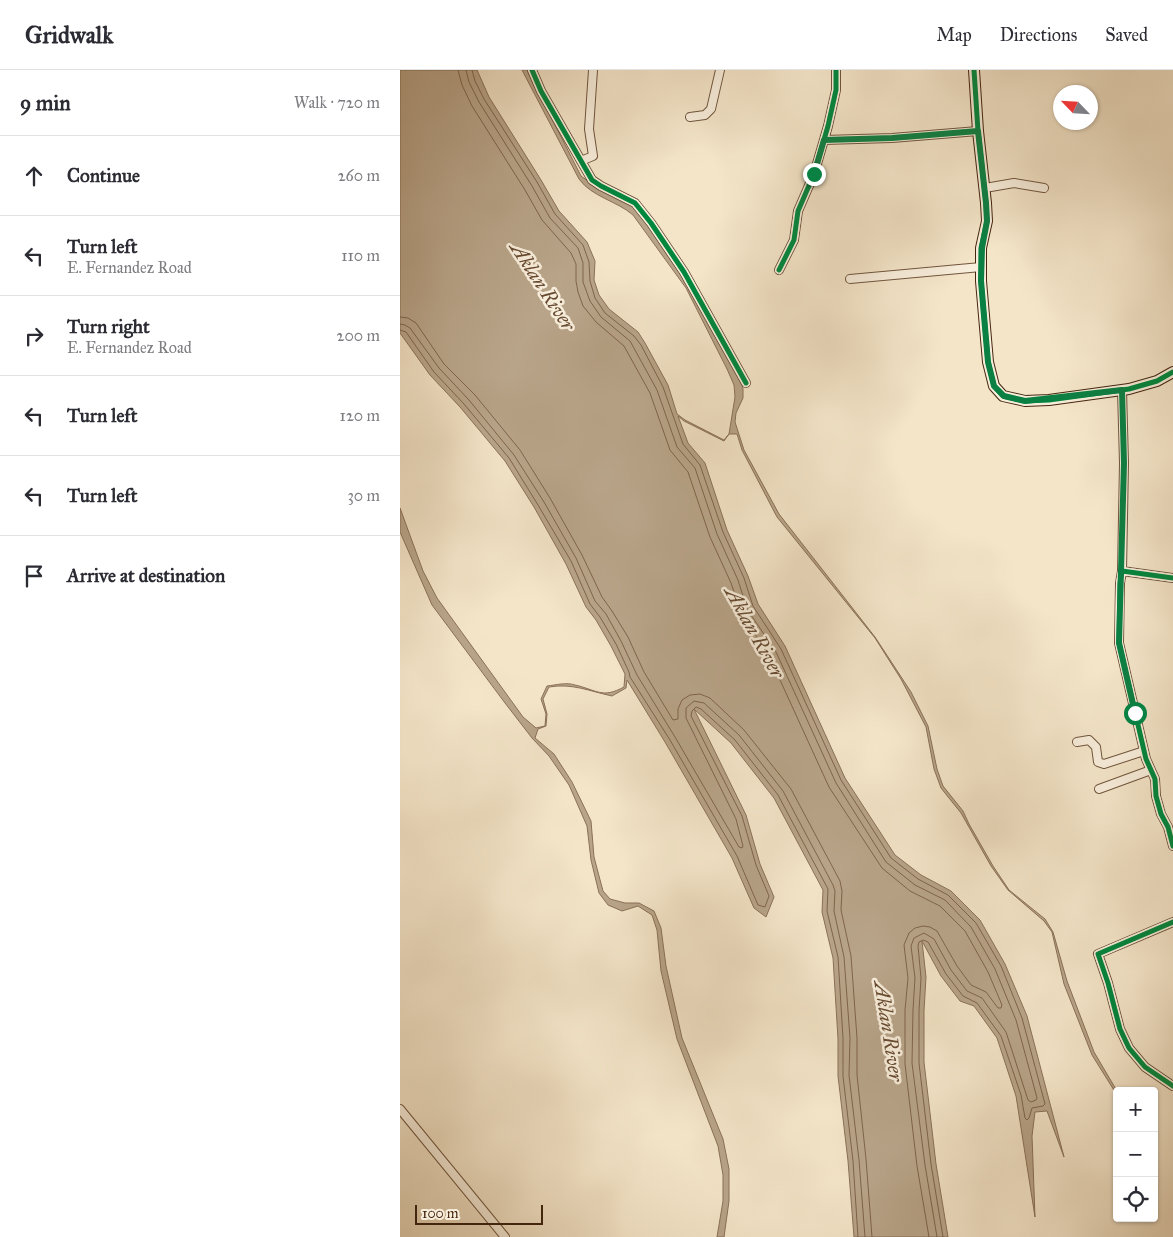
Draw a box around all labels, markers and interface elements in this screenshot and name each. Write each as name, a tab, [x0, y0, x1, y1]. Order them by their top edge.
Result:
text: Gridwalk	[25, 20, 113, 50]
text: Map	[936, 24, 972, 46]
text: Directions	[1000, 24, 1077, 46]
text: Saved	[1105, 24, 1148, 46]
north arrow	[1053, 85, 1098, 130]
text: 9 min	[20, 90, 71, 116]
text: Walk · 720 m	[294, 93, 380, 112]
icon: ahead	[20, 162, 48, 190]
route end	[803, 163, 826, 186]
text: Continue	[67, 164, 140, 187]
text: 260 m	[338, 166, 380, 185]
text: Turn left	[67, 235, 137, 258]
water label: Aklan River	[504, 235, 582, 336]
icon: left	[20, 242, 48, 270]
text: 110 m	[341, 246, 380, 265]
text: E. Fernandez Road	[67, 258, 192, 277]
text: Turn right	[67, 315, 150, 338]
icon: right	[20, 322, 48, 350]
text: 200 m	[337, 326, 380, 345]
text: E. Fernandez Road	[67, 338, 192, 357]
icon: left	[20, 402, 48, 430]
text: Turn left	[67, 404, 137, 427]
text: 120 m	[340, 406, 380, 425]
icon: left	[20, 482, 48, 510]
text: Turn left	[67, 484, 137, 507]
text: 30 m	[347, 486, 380, 505]
icon: arrive	[20, 562, 48, 590]
text: Arrive at destination	[67, 564, 225, 587]
water label: Aklan River	[719, 580, 791, 684]
route start	[1124, 702, 1147, 725]
water label: Aklan River	[869, 977, 909, 1085]
map controls	[1113, 1087, 1158, 1222]
button: +	[1113, 1087, 1158, 1132]
button: −	[1113, 1132, 1158, 1177]
button: locate	[1113, 1177, 1158, 1222]
scale bar	[415, 1202, 542, 1225]
text: 100 m	[422, 1205, 459, 1222]

